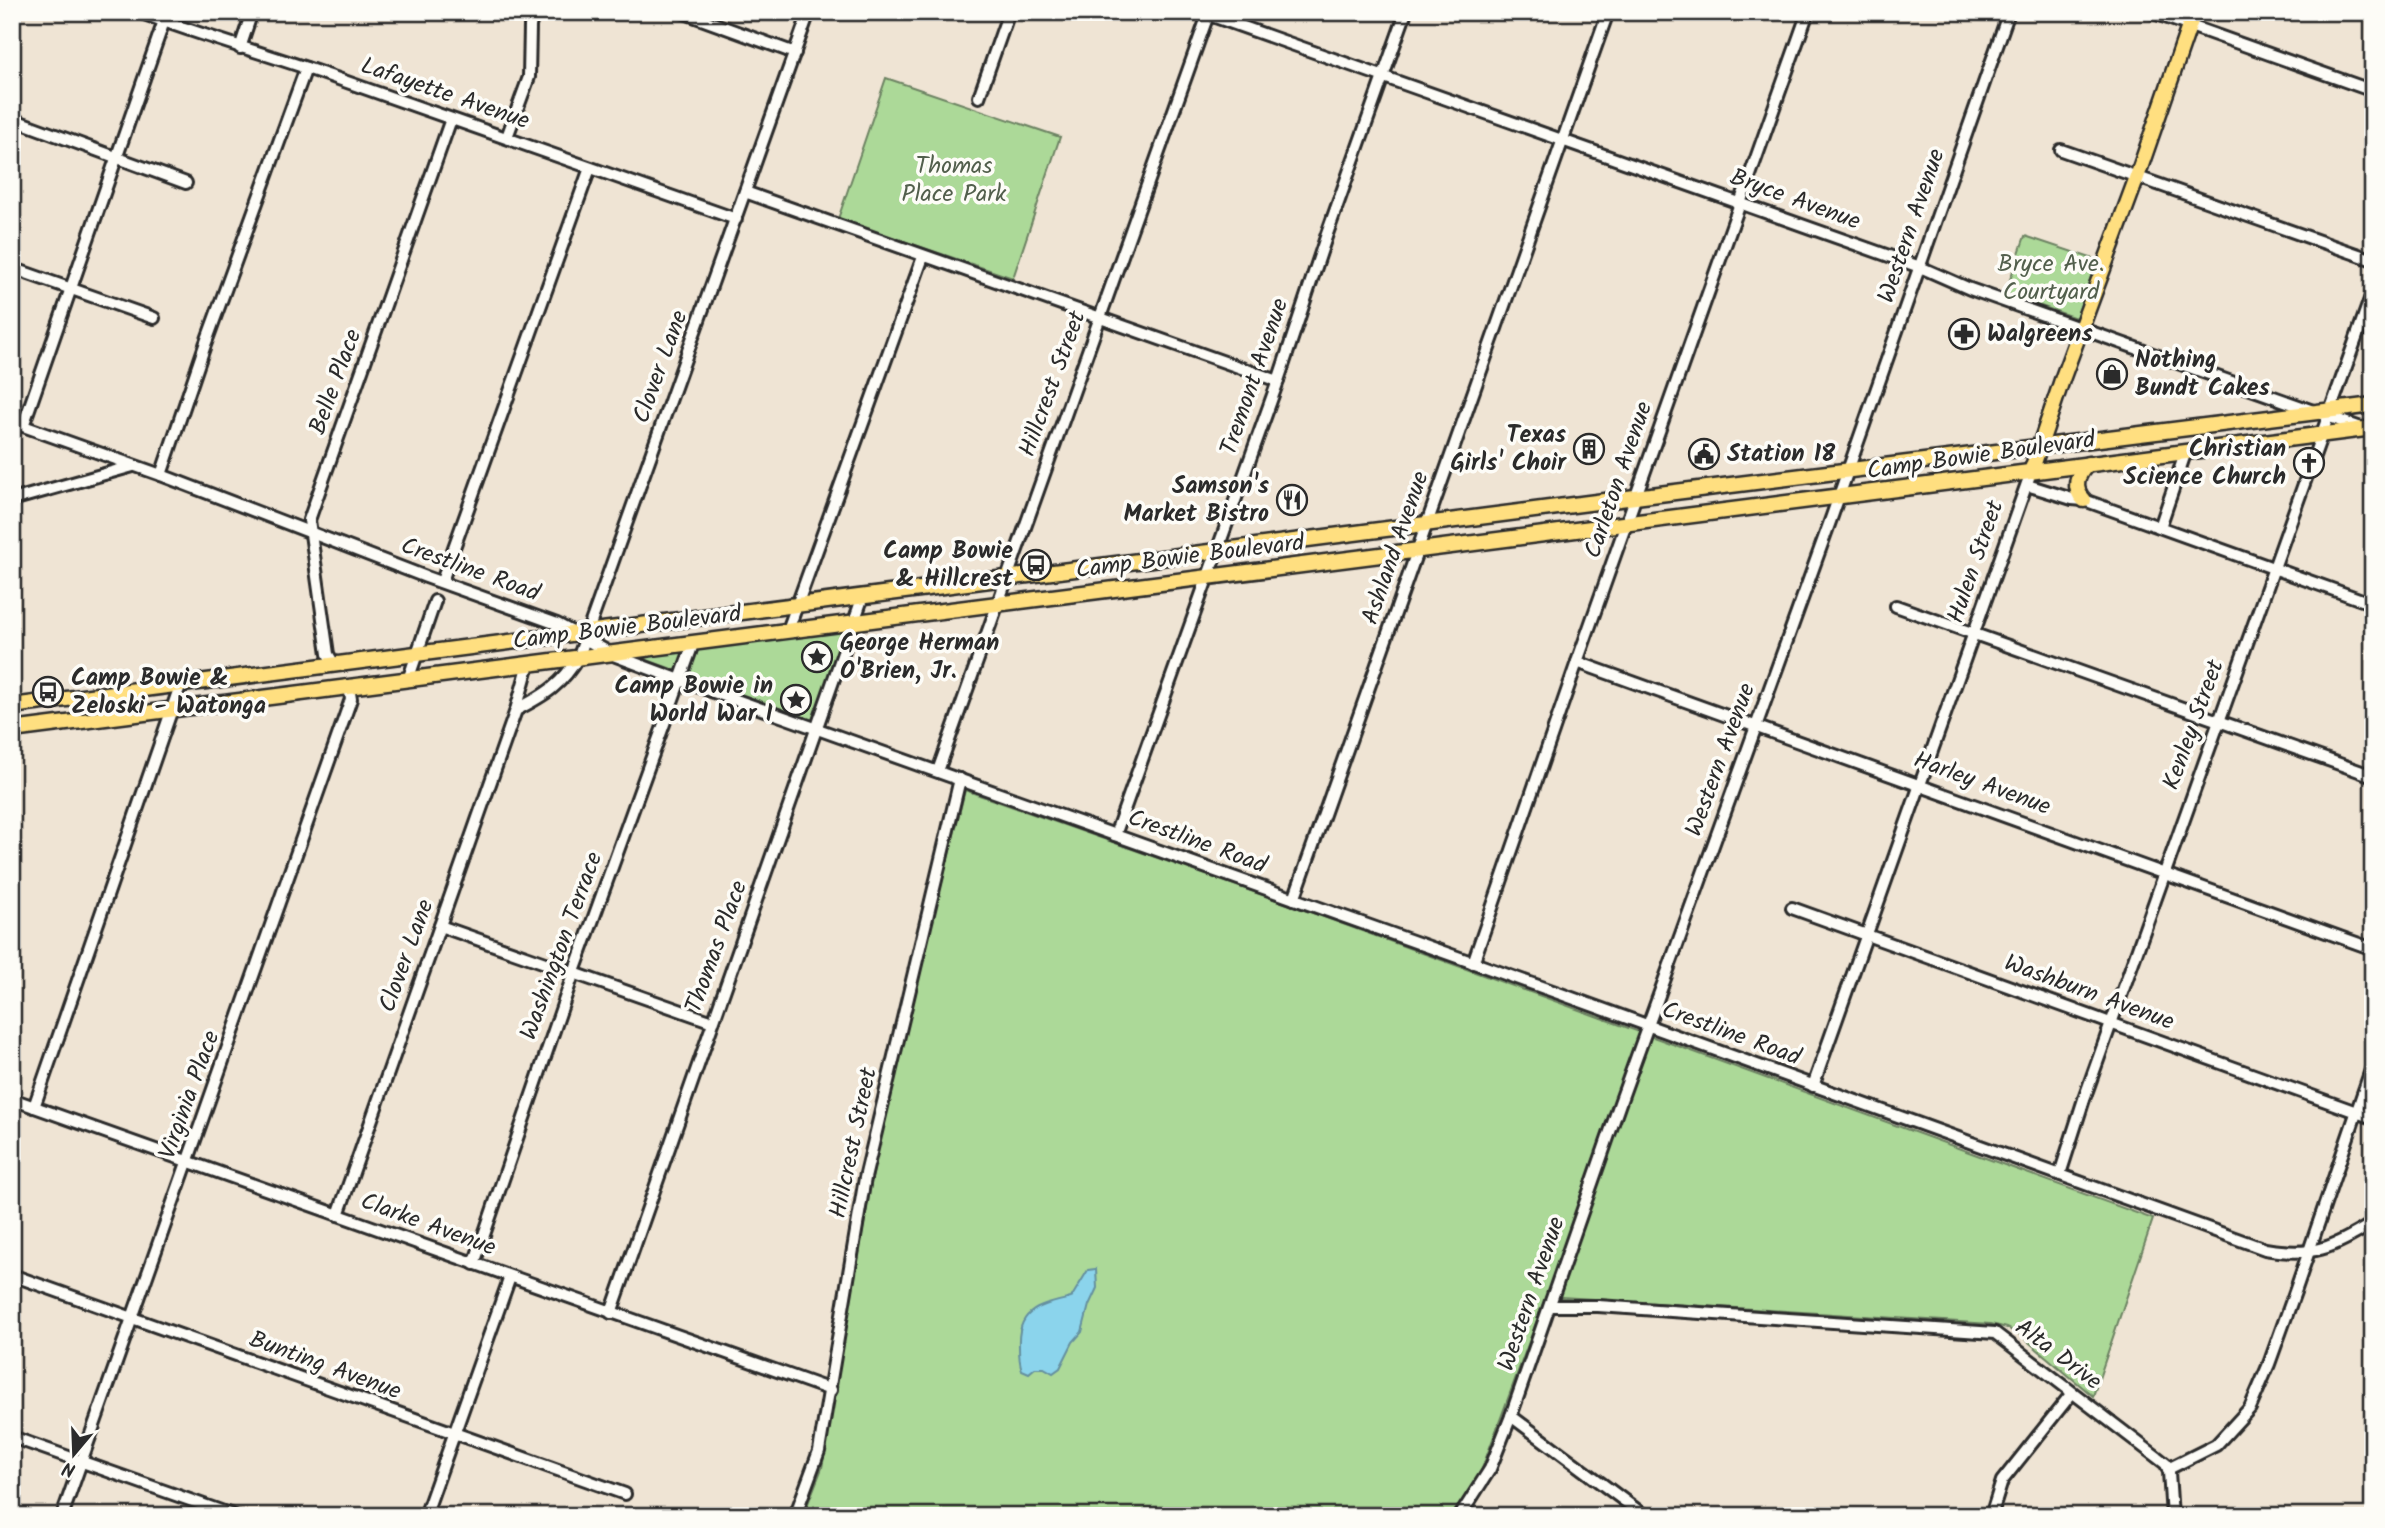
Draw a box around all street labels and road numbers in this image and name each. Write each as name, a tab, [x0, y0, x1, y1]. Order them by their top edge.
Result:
street label: Lafayette Avenue	[355, 47, 535, 141]
street label: Western Avenue	[1867, 143, 1957, 308]
street label: Bryce Avenue	[1724, 158, 1866, 242]
street label: Tremont Avenue	[1210, 293, 1300, 461]
street label: Clover Lane	[623, 305, 699, 429]
street label: Hillcrest Street	[1009, 305, 1098, 463]
street label: Belle Place	[299, 323, 373, 440]
street label: Carleton Avenue	[1574, 396, 1664, 564]
street label: Camp Bowie Boulevard	[1864, 421, 2099, 491]
street label: Ashland Avenue	[1352, 466, 1441, 630]
street label: Hulen Street	[1937, 495, 2015, 629]
street label: Camp Bowie Boulevard	[1073, 524, 1308, 590]
street label: Crestline Road	[395, 527, 546, 614]
street label: Camp Bowie Boulevard	[510, 595, 745, 661]
street label: Kenley Street	[2152, 654, 2236, 796]
street label: Western Avenue	[1675, 678, 1767, 842]
street label: Harley Avenue	[1908, 741, 2056, 827]
street label: Crestline Road	[1122, 799, 1273, 886]
street label: Washington Terrace	[510, 846, 614, 1046]
street label: Thomas Place	[675, 875, 759, 1019]
street label: Clover Lane	[369, 894, 445, 1018]
street label: Washburn Avenue	[1999, 944, 2180, 1042]
street label: Crestline Road	[1656, 991, 1807, 1078]
street label: Virginia Place	[149, 1025, 231, 1165]
street label: Hillcrest Street	[819, 1063, 889, 1222]
street label: Clarke Avenue	[355, 1182, 501, 1268]
street label: Western Avenue	[1487, 1211, 1577, 1376]
street label: Alta Drive	[2006, 1309, 2110, 1401]
street label: Bunting Avenue	[244, 1320, 407, 1412]

